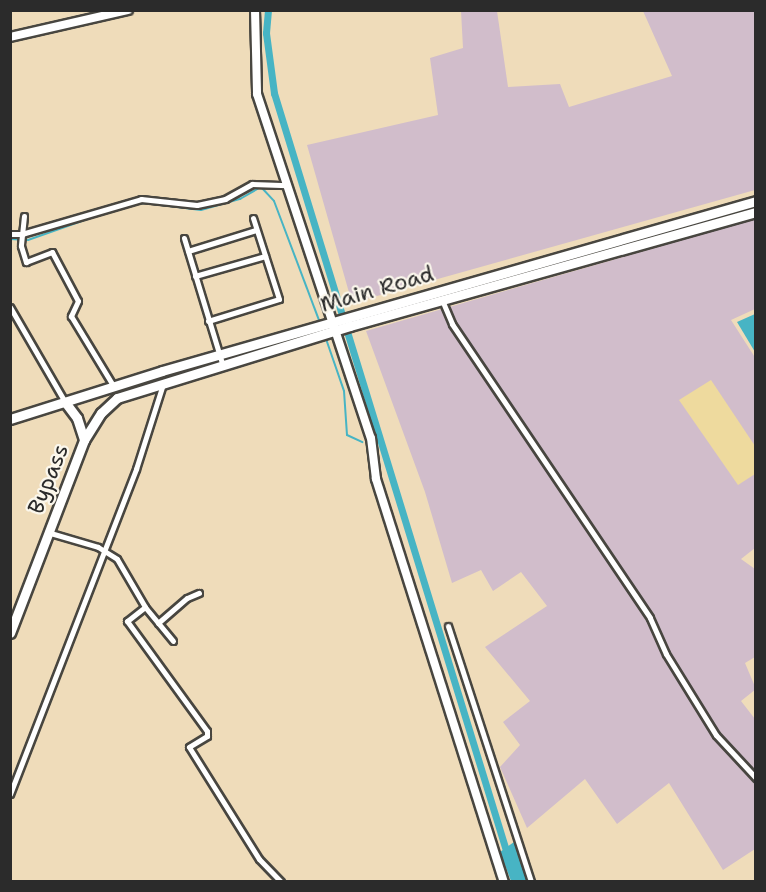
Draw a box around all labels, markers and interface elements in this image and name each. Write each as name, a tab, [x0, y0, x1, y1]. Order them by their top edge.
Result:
street label: Main Road	[317, 260, 437, 318]
street label: Bypass	[22, 440, 74, 518]

